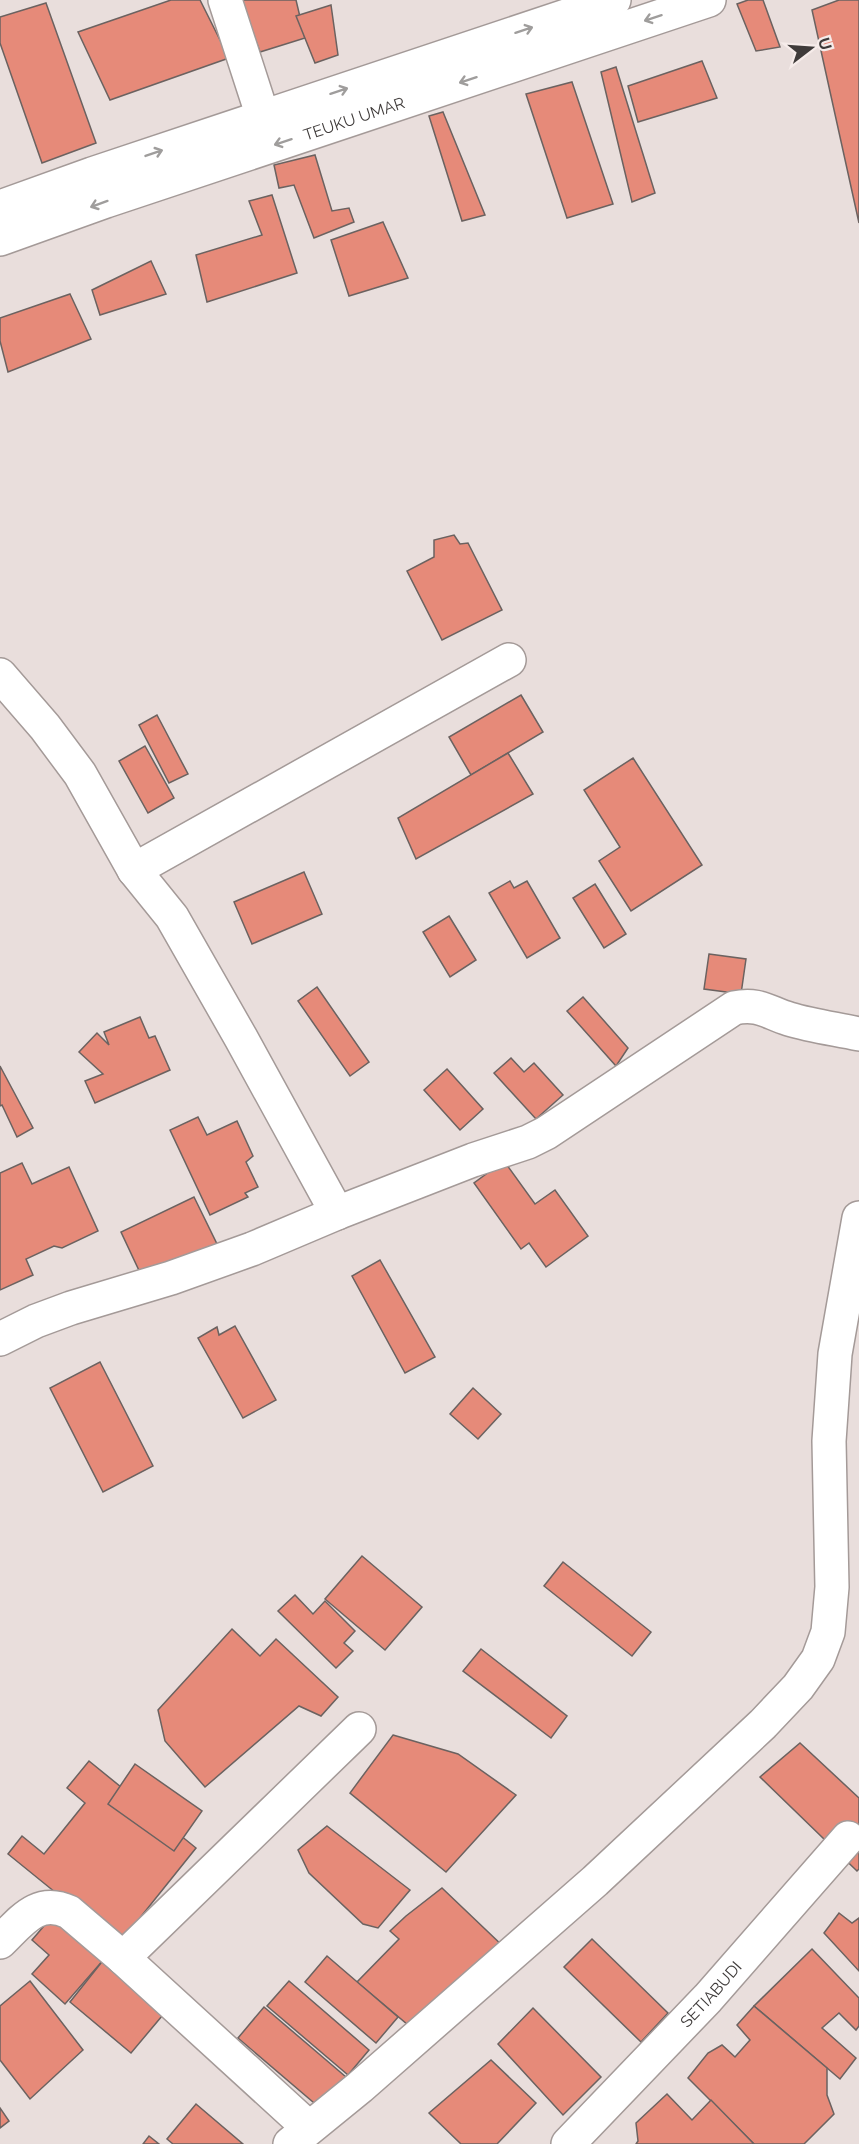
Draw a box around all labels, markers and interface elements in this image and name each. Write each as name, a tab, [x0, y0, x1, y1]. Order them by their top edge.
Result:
one-way arrow	[644, 14, 663, 25]
north arrow	[781, 18, 841, 78]
one-way arrow	[514, 24, 533, 35]
text: U	[814, 35, 836, 52]
one-way arrow	[459, 75, 478, 86]
one-way arrow	[329, 85, 348, 96]
street label: TEUKU UMAR	[301, 93, 407, 145]
one-way arrow	[274, 137, 293, 148]
one-way arrow	[144, 147, 163, 158]
one-way arrow	[90, 199, 108, 210]
street label: SETIABUDI	[676, 1958, 746, 2031]

